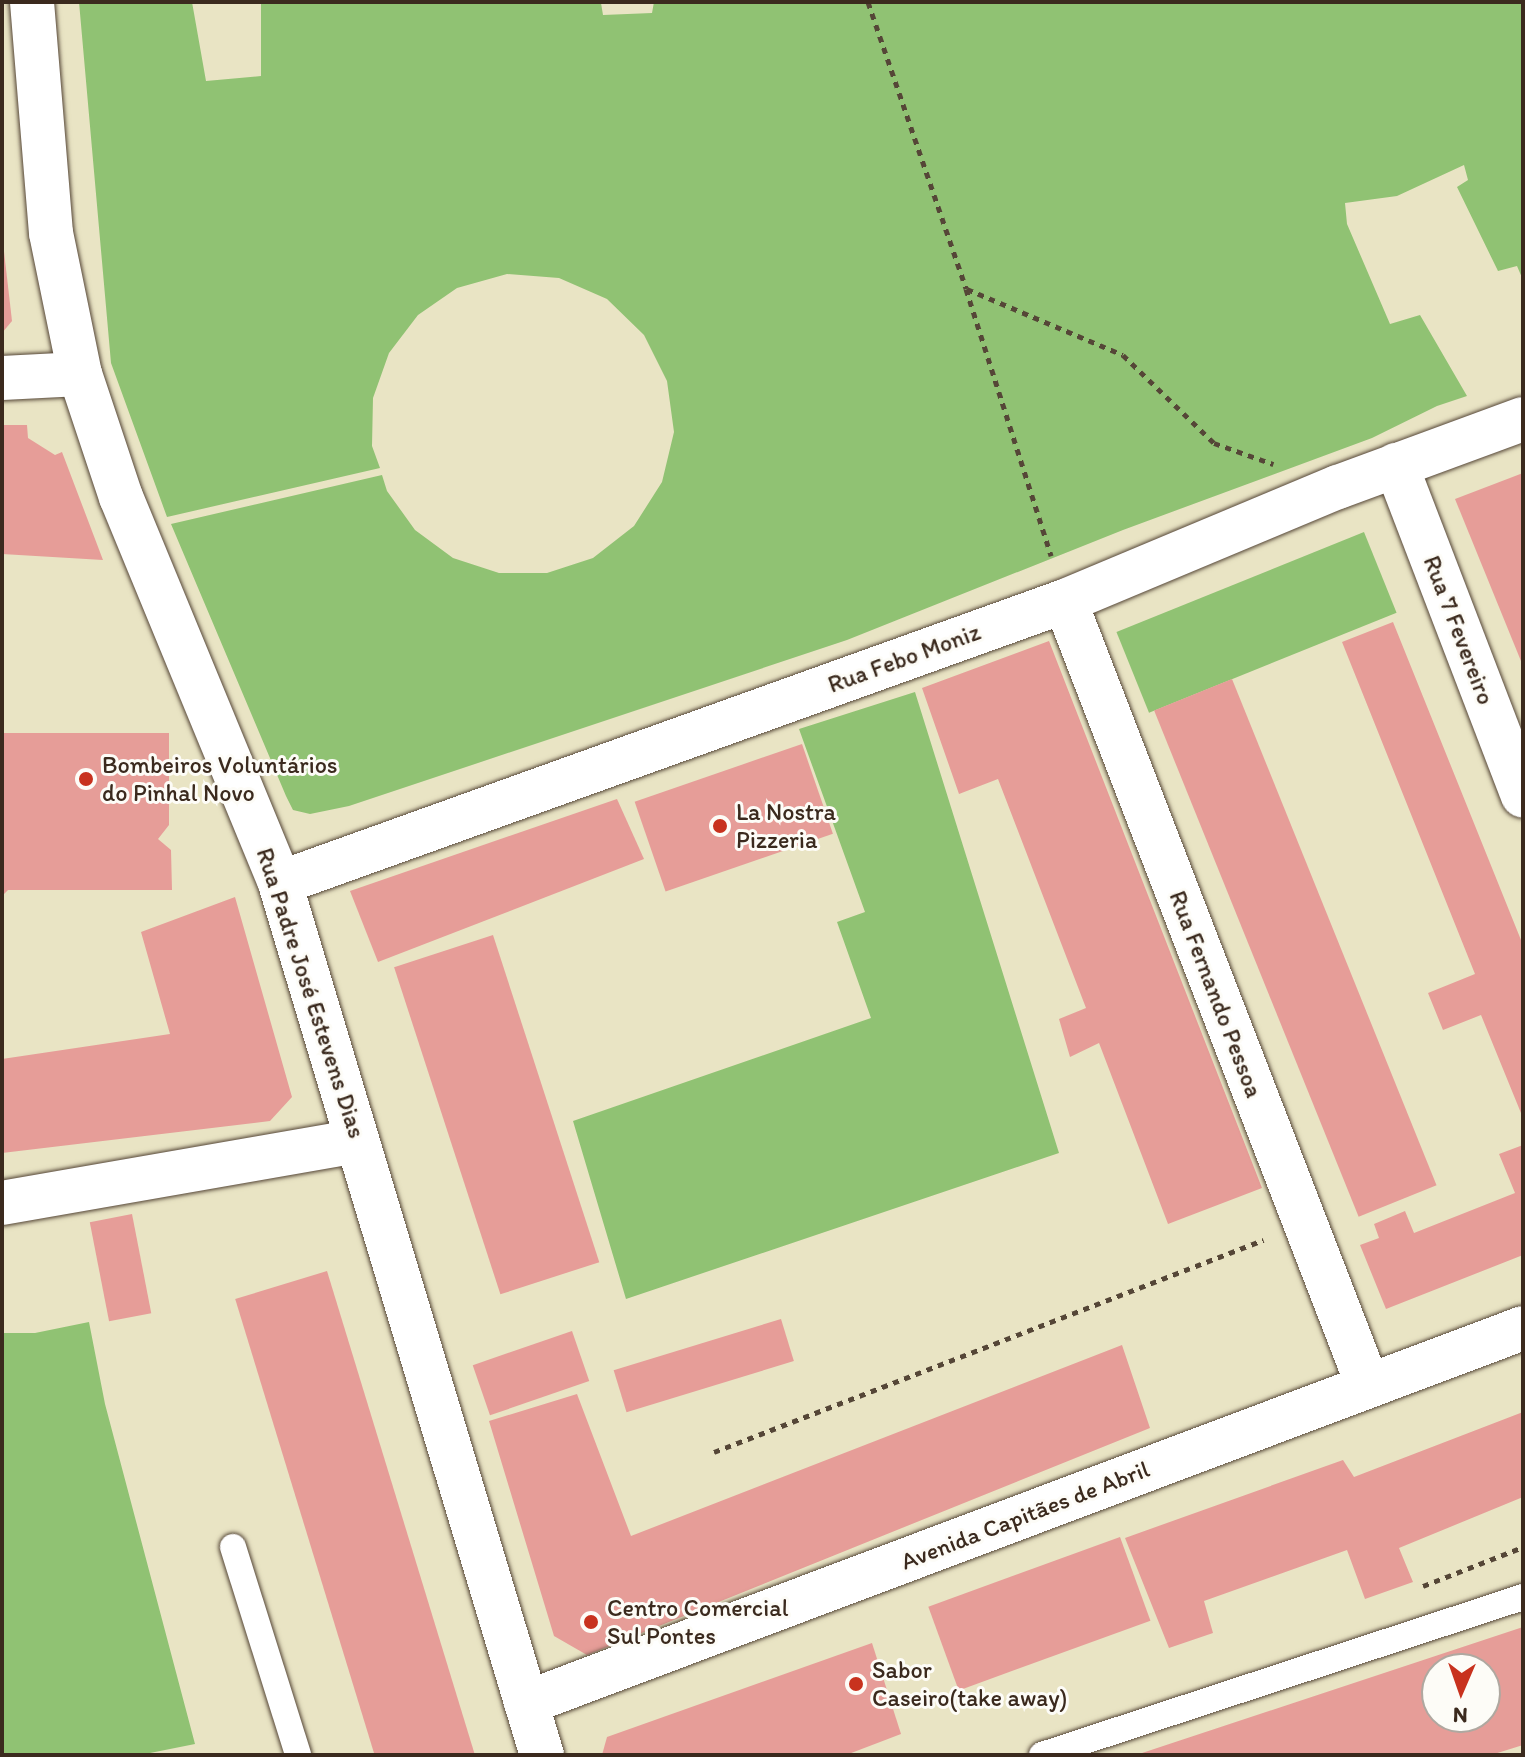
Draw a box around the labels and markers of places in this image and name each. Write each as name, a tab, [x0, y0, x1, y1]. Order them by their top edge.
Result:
place label: Bombeiros Voluntários do Pinhal Novo	[102, 751, 336, 807]
marker: Bombeiros Voluntários do Pinhal Novo	[77, 770, 95, 788]
place label: La Nostra Pizzeria	[736, 798, 836, 854]
marker: La Nostra Pizzeria	[711, 817, 729, 835]
place label: Centro Comercial Sul Pontes	[607, 1594, 789, 1650]
marker: Centro Comercial Sul Pontes	[582, 1613, 600, 1631]
place label: Sabor Caseiro(take away)	[872, 1656, 1067, 1712]
marker: Sabor Caseiro(take away)	[847, 1675, 865, 1693]

